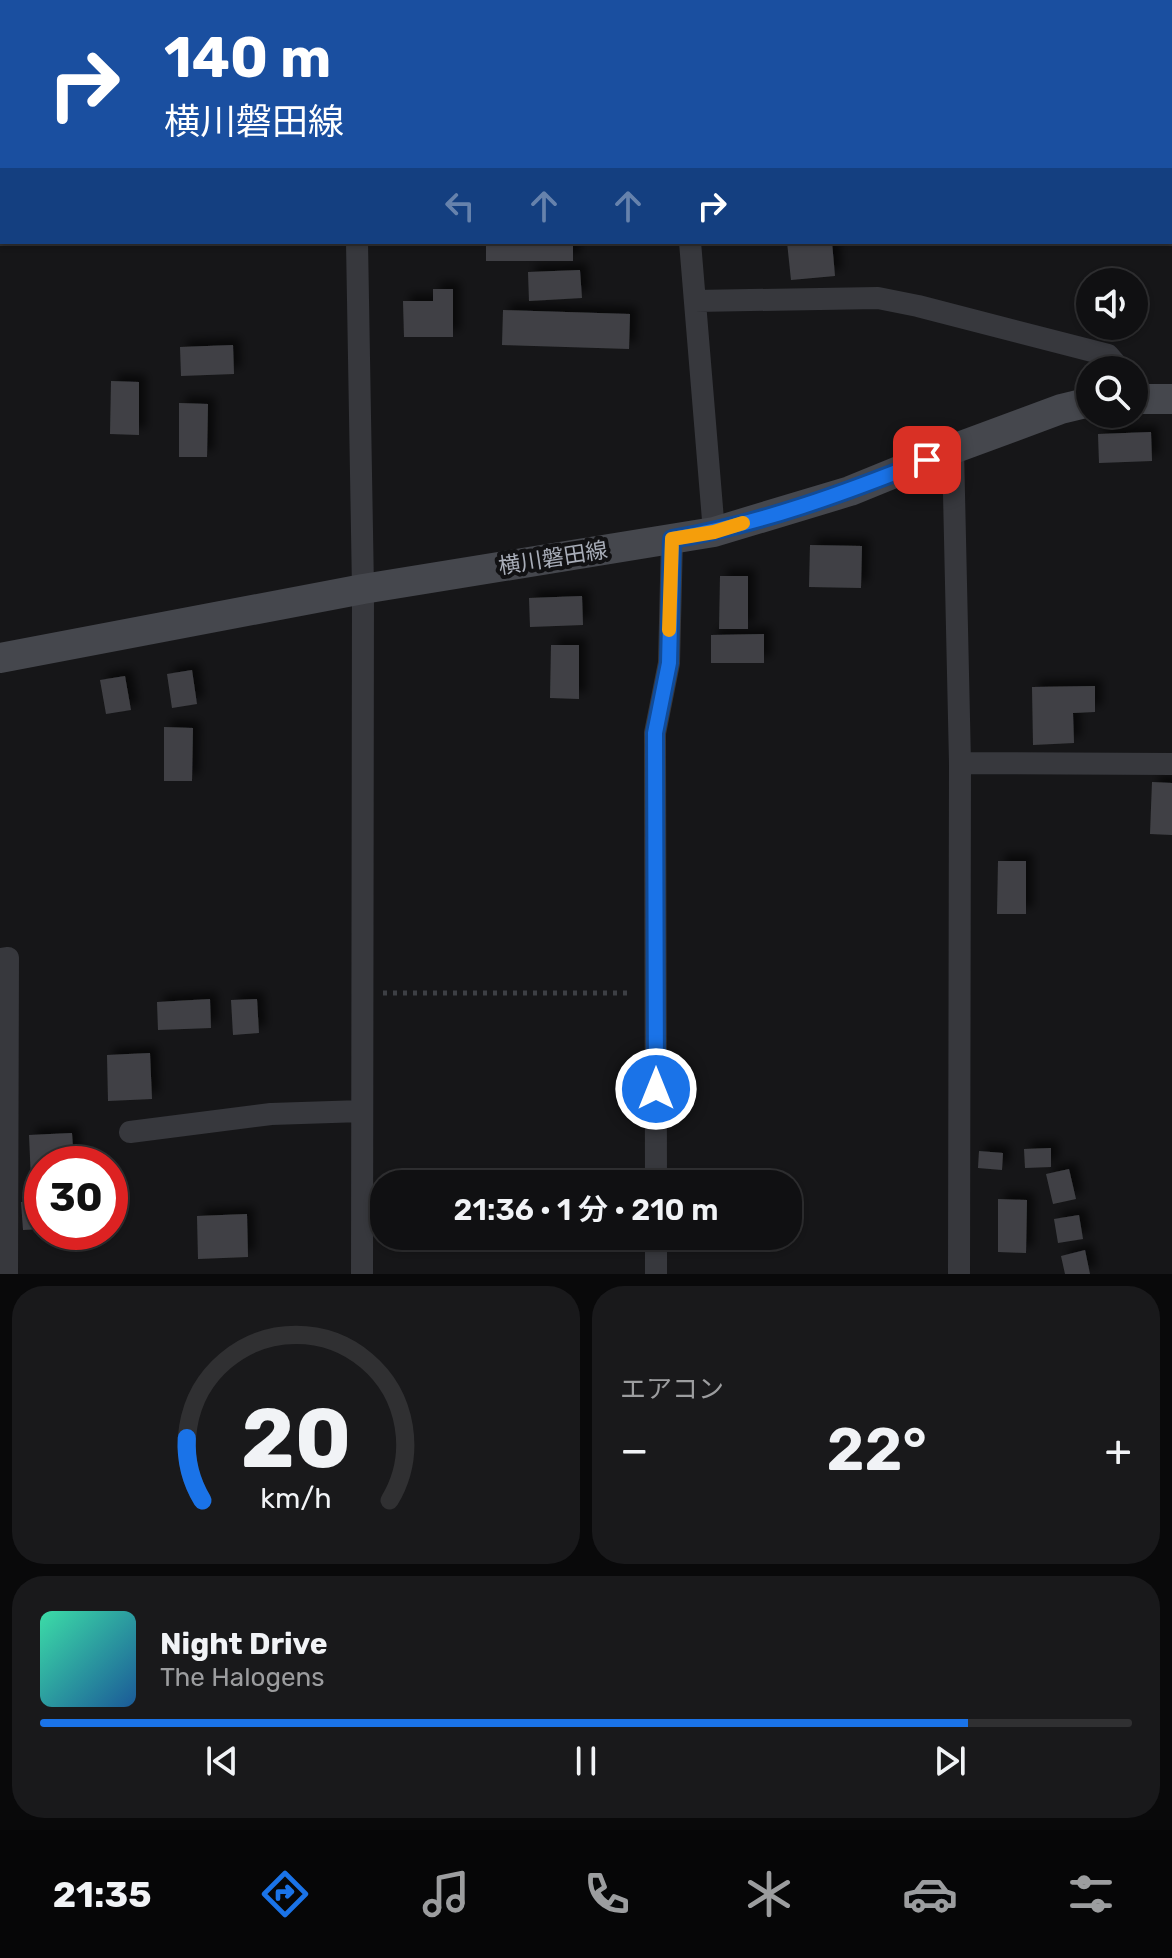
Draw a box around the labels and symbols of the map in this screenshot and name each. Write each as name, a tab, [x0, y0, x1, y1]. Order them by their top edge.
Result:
pin	[893, 426, 961, 494]
street label: 横川磐田線	[497, 536, 609, 580]
position arrow	[614, 1047, 698, 1131]
speed limit sign: 30	[24, 1146, 128, 1250]

